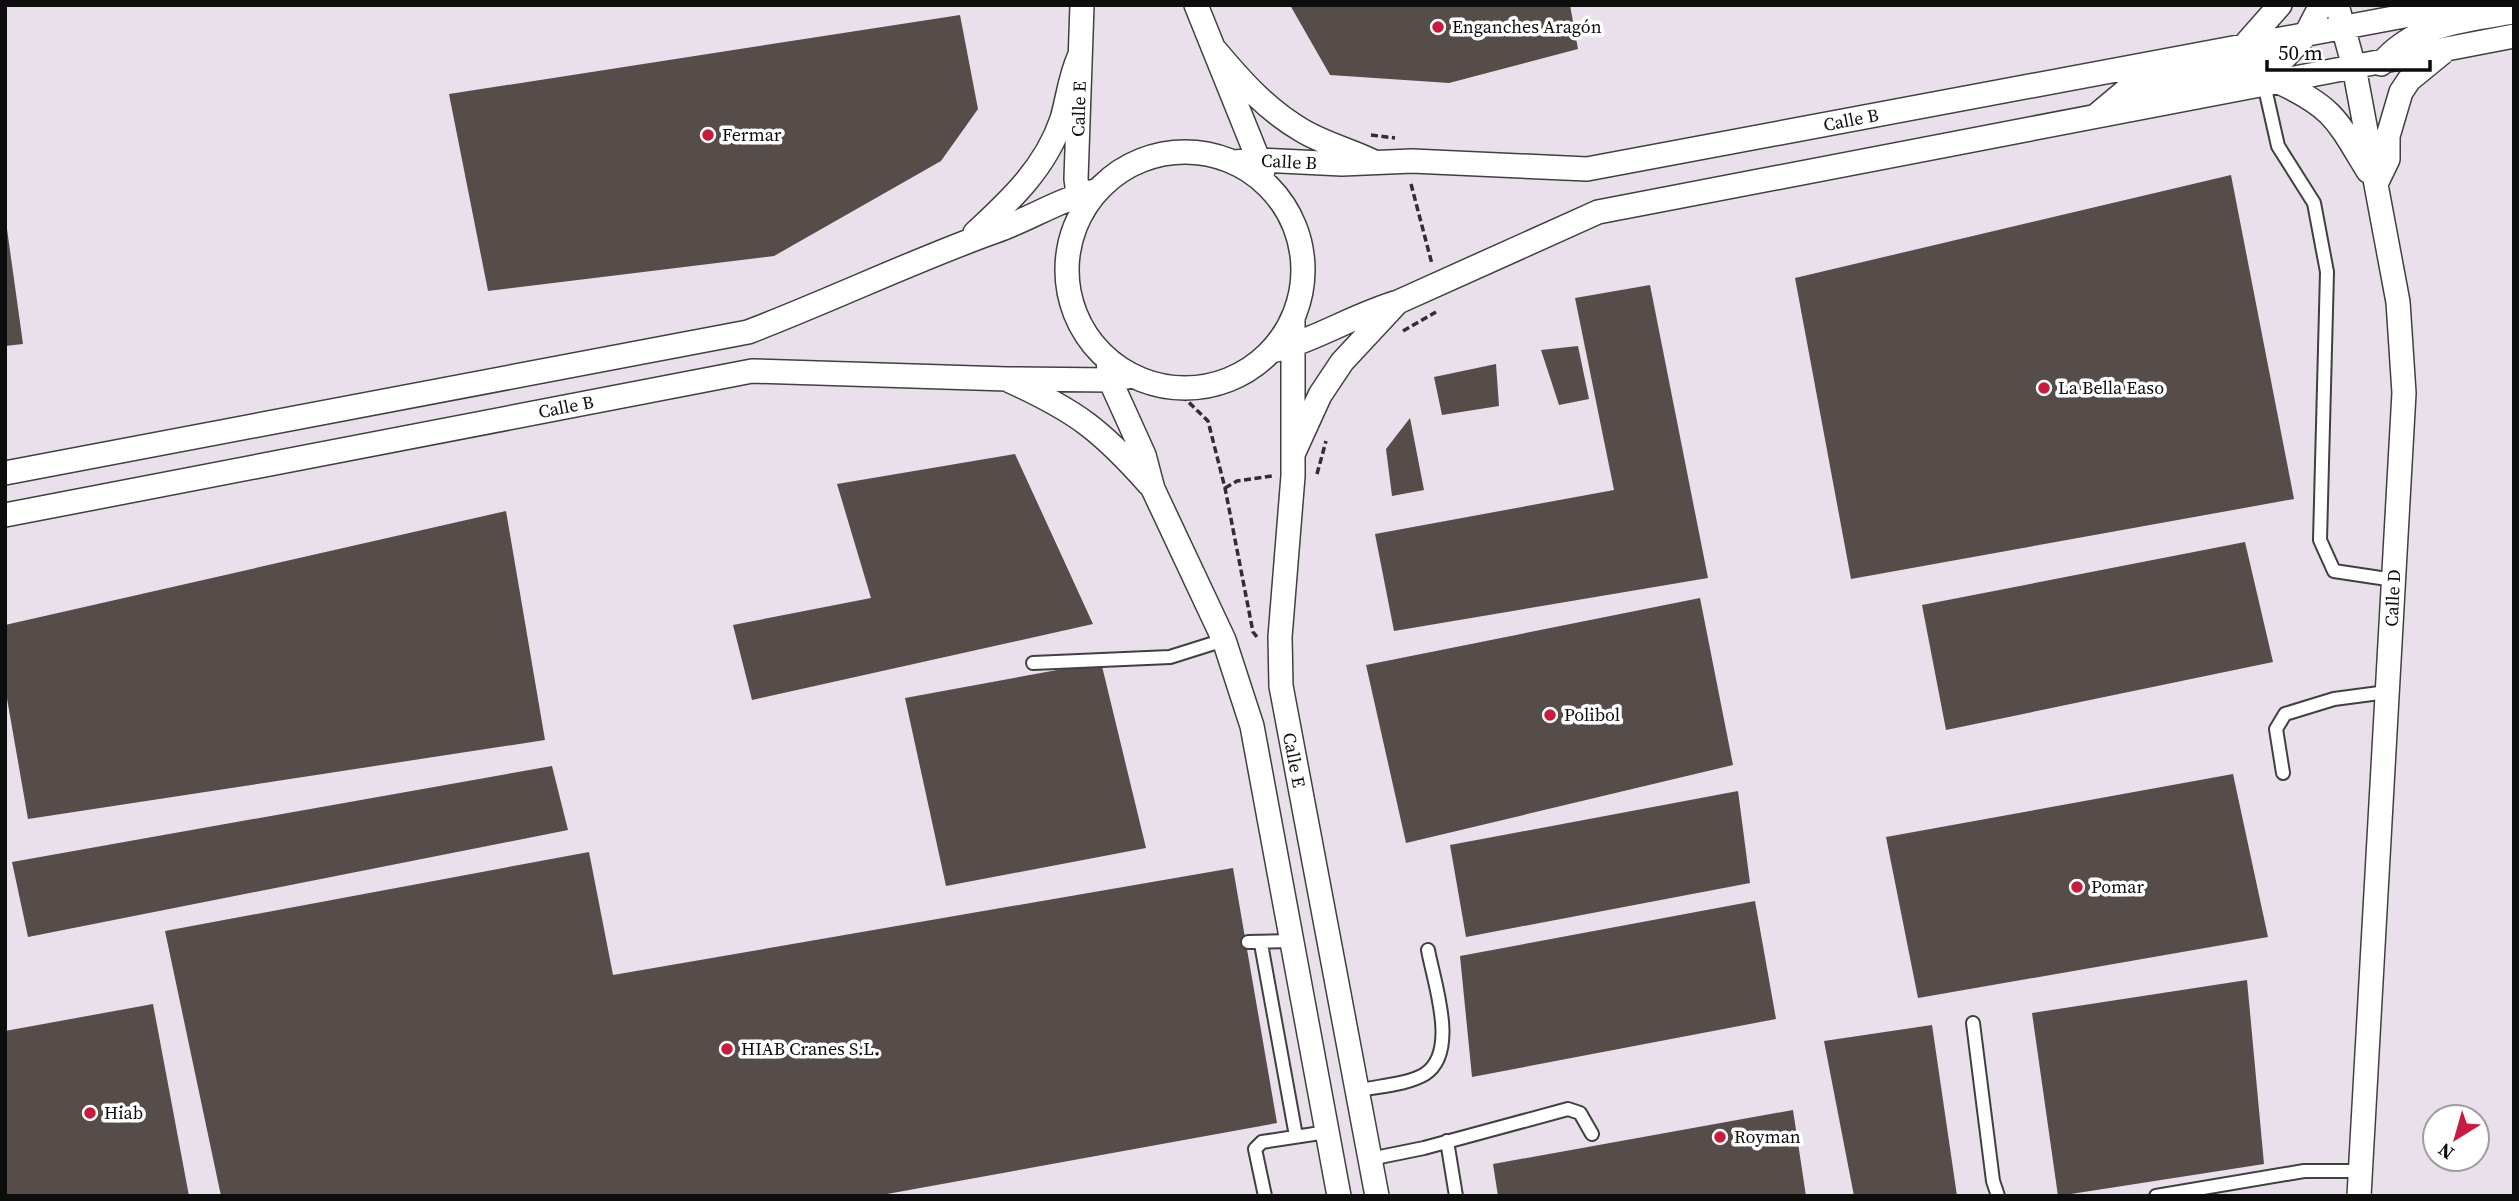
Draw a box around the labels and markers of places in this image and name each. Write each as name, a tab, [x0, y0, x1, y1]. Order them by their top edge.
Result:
place label: Enganches Aragón	[1452, 14, 1602, 39]
marker: Enganches Aragón	[1430, 19, 1446, 35]
place label: Fermar	[722, 122, 782, 147]
marker: Fermar	[700, 127, 716, 143]
place label: La Bella Easo	[2058, 375, 2164, 400]
marker: La Bella Easo	[2036, 380, 2052, 396]
place label: Polibol	[1564, 702, 1620, 727]
marker: Polibol	[1542, 707, 1558, 723]
place label: Pomar	[2091, 874, 2144, 899]
marker: Pomar	[2069, 879, 2085, 895]
place label: HIAB Cranes S.L.	[741, 1036, 879, 1061]
marker: HIAB Cranes S.L.	[719, 1041, 735, 1057]
place label: Hiab	[104, 1100, 143, 1125]
marker: Hiab	[82, 1105, 98, 1121]
place label: Royman	[1734, 1124, 1801, 1149]
marker: Royman	[1712, 1129, 1728, 1145]

